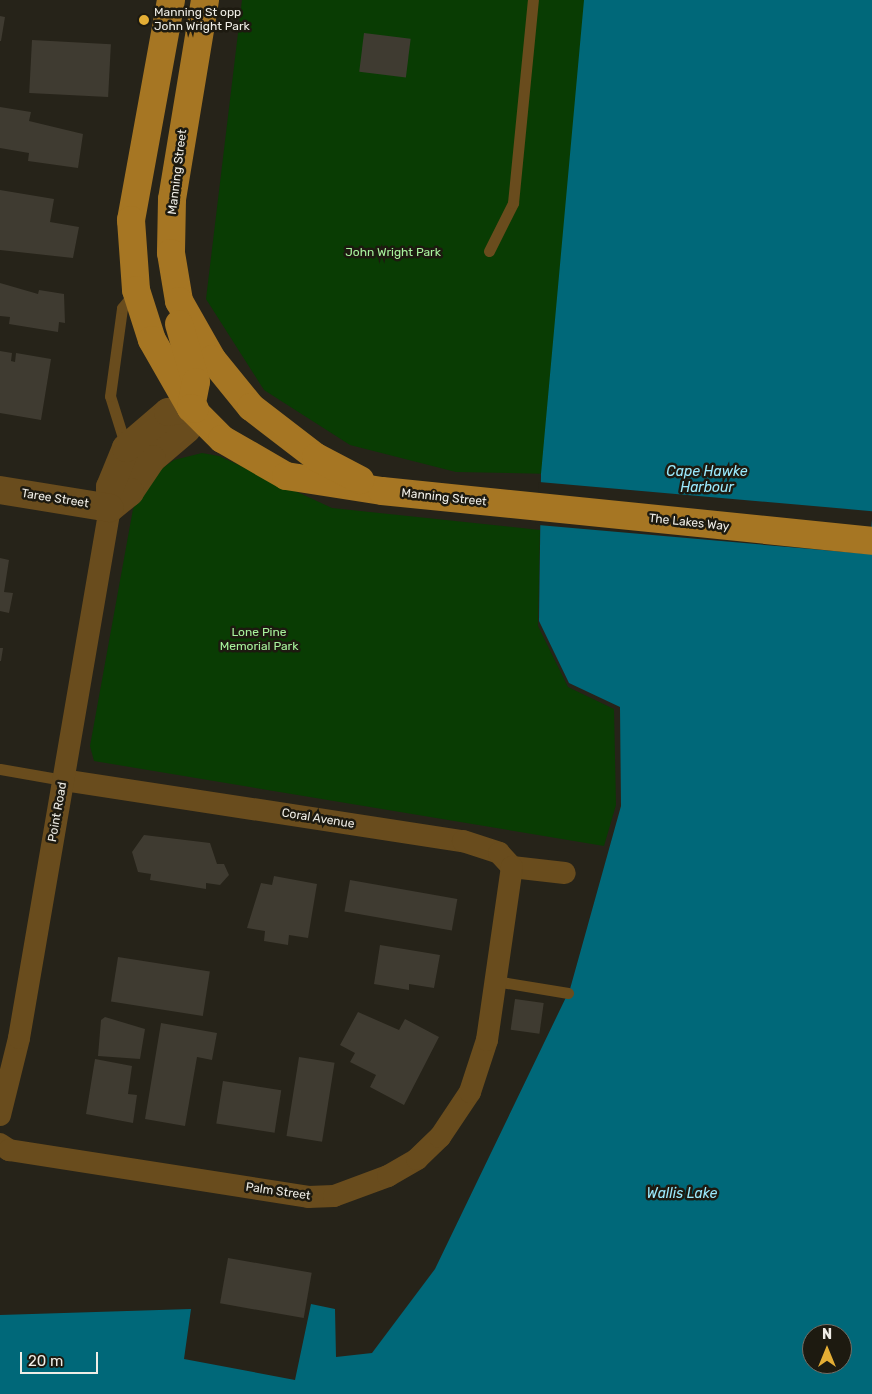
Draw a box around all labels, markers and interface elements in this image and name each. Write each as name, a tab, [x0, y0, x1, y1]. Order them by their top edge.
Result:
place label: Manning St opp John Wright Park	[154, 6, 250, 34]
marker: Manning St opp John Wright Park	[138, 14, 150, 26]
street label: Manning Street	[166, 129, 190, 215]
park label: John Wright Park	[345, 246, 441, 260]
water label: Cape Hawke Harbour	[666, 464, 748, 497]
street label: Manning Street	[401, 486, 487, 510]
street label: Taree Street	[20, 487, 90, 511]
street label: The Lakes Way	[648, 512, 730, 534]
park label: Lone Pine Memorial Park	[220, 626, 298, 654]
street label: Point Road	[46, 781, 70, 843]
street label: Coral Avenue	[280, 806, 356, 832]
street label: Palm Street	[245, 1180, 311, 1204]
water label: Wallis Lake	[647, 1186, 717, 1202]
north arrow	[802, 1324, 852, 1374]
text: N	[822, 1326, 832, 1343]
scale bar	[22, 1342, 100, 1374]
text: 20 m	[28, 1352, 63, 1370]

